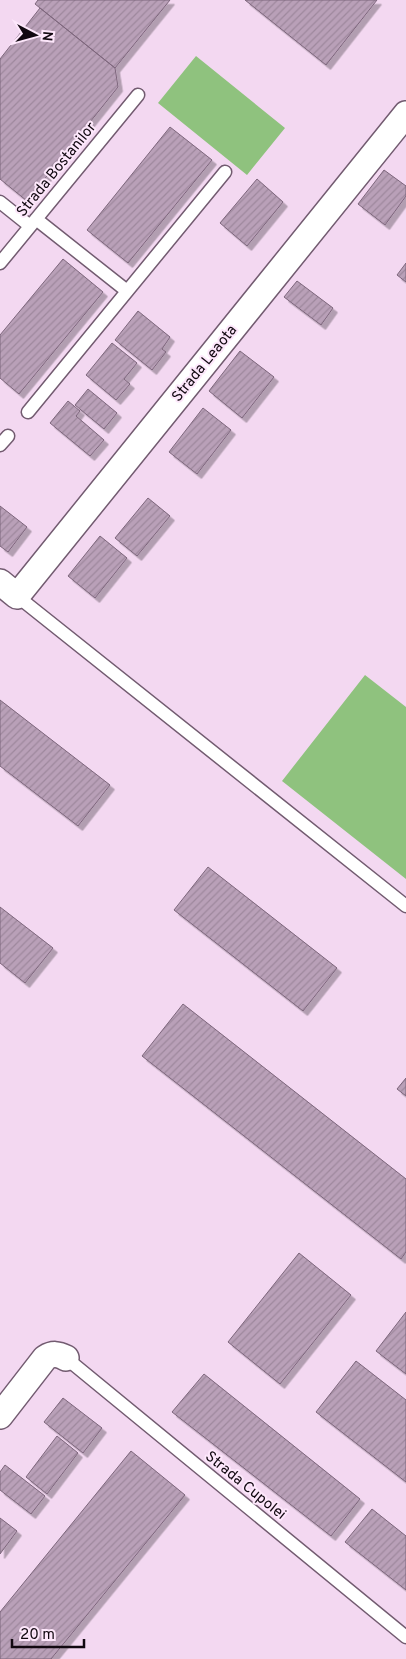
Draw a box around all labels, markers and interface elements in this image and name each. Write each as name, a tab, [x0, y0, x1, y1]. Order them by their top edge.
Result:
north arrow	[10, 10, 60, 60]
text: N	[37, 30, 55, 42]
street label: Strada Bostanilor	[13, 119, 101, 221]
street label: Strada Leaota	[168, 322, 242, 406]
street label: Strada Cupolei	[201, 1448, 289, 1525]
scale bar	[12, 1616, 85, 1648]
text: 20 m	[20, 1626, 55, 1645]

